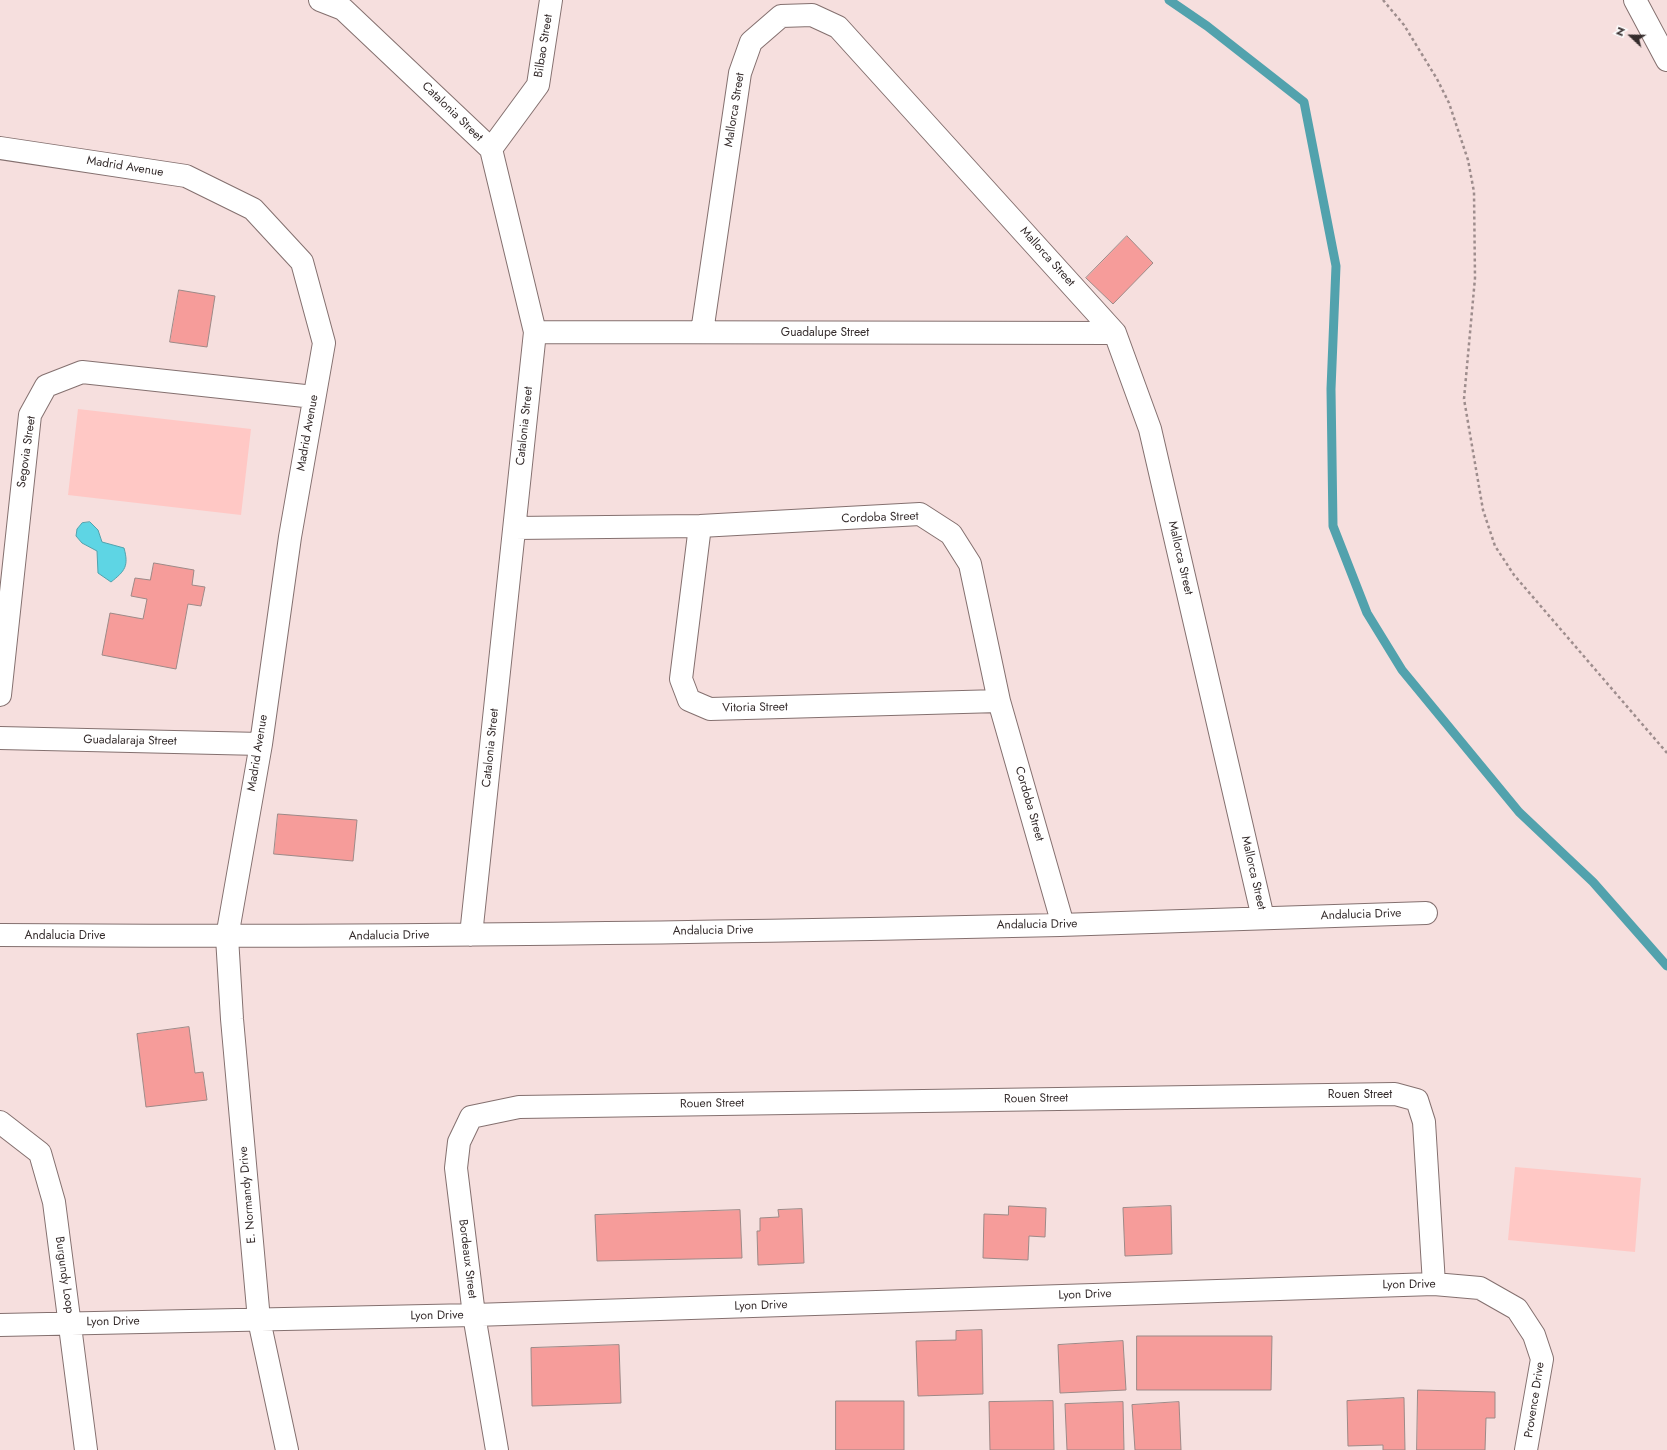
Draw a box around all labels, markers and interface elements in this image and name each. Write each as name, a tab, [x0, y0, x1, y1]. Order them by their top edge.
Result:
street label: Bilbao Street	[532, 13, 556, 79]
north arrow	[1611, 16, 1651, 56]
text: N	[1611, 24, 1629, 39]
street label: Mallorca Street	[722, 72, 748, 148]
street label: Catalonia Street	[418, 79, 486, 145]
street label: Madrid Avenue	[86, 154, 164, 180]
street label: Mallorca Street	[1016, 224, 1078, 290]
street label: Guadalupe Street	[781, 326, 869, 340]
street label: Catalonia Street	[514, 386, 536, 466]
street label: Madrid Avenue	[294, 394, 322, 472]
street label: Segovia Street	[15, 415, 39, 489]
street label: Cordoba Street	[841, 509, 919, 527]
street label: Mallorca Street	[1165, 520, 1195, 596]
street label: Vitoria Street	[722, 700, 788, 716]
street label: Catalonia Street	[480, 708, 502, 788]
street label: Madrid Avenue	[245, 714, 271, 792]
street label: Guadalaraja Street	[83, 733, 177, 749]
street label: Cordoba Street	[1011, 765, 1047, 843]
street label: Mallorca Street	[1238, 835, 1268, 911]
street label: Andalucia Drive	[1320, 906, 1402, 924]
street label: Andalucia Drive	[996, 917, 1078, 933]
street label: Andalucia Drive	[672, 923, 754, 939]
street label: Andalucia Drive	[348, 928, 430, 944]
street label: Andalucia Drive	[25, 929, 105, 943]
street label: Rouen Street	[1328, 1088, 1392, 1102]
street label: Rouen Street	[1004, 1091, 1068, 1107]
street label: Rouen Street	[680, 1096, 744, 1112]
street label: E. Normandy Drive	[237, 1146, 259, 1244]
street label: Bordeaux Street	[455, 1219, 479, 1299]
street label: Burgundy Loop	[51, 1236, 77, 1314]
street label: Lyon Drive	[1382, 1277, 1436, 1293]
street label: Lyon Drive	[1058, 1287, 1112, 1303]
street label: Lyon Drive	[734, 1298, 788, 1314]
street label: Lyon Drive	[410, 1308, 464, 1324]
street label: Lyon Drive	[86, 1314, 140, 1330]
street label: Provence Drive	[1522, 1361, 1548, 1439]

